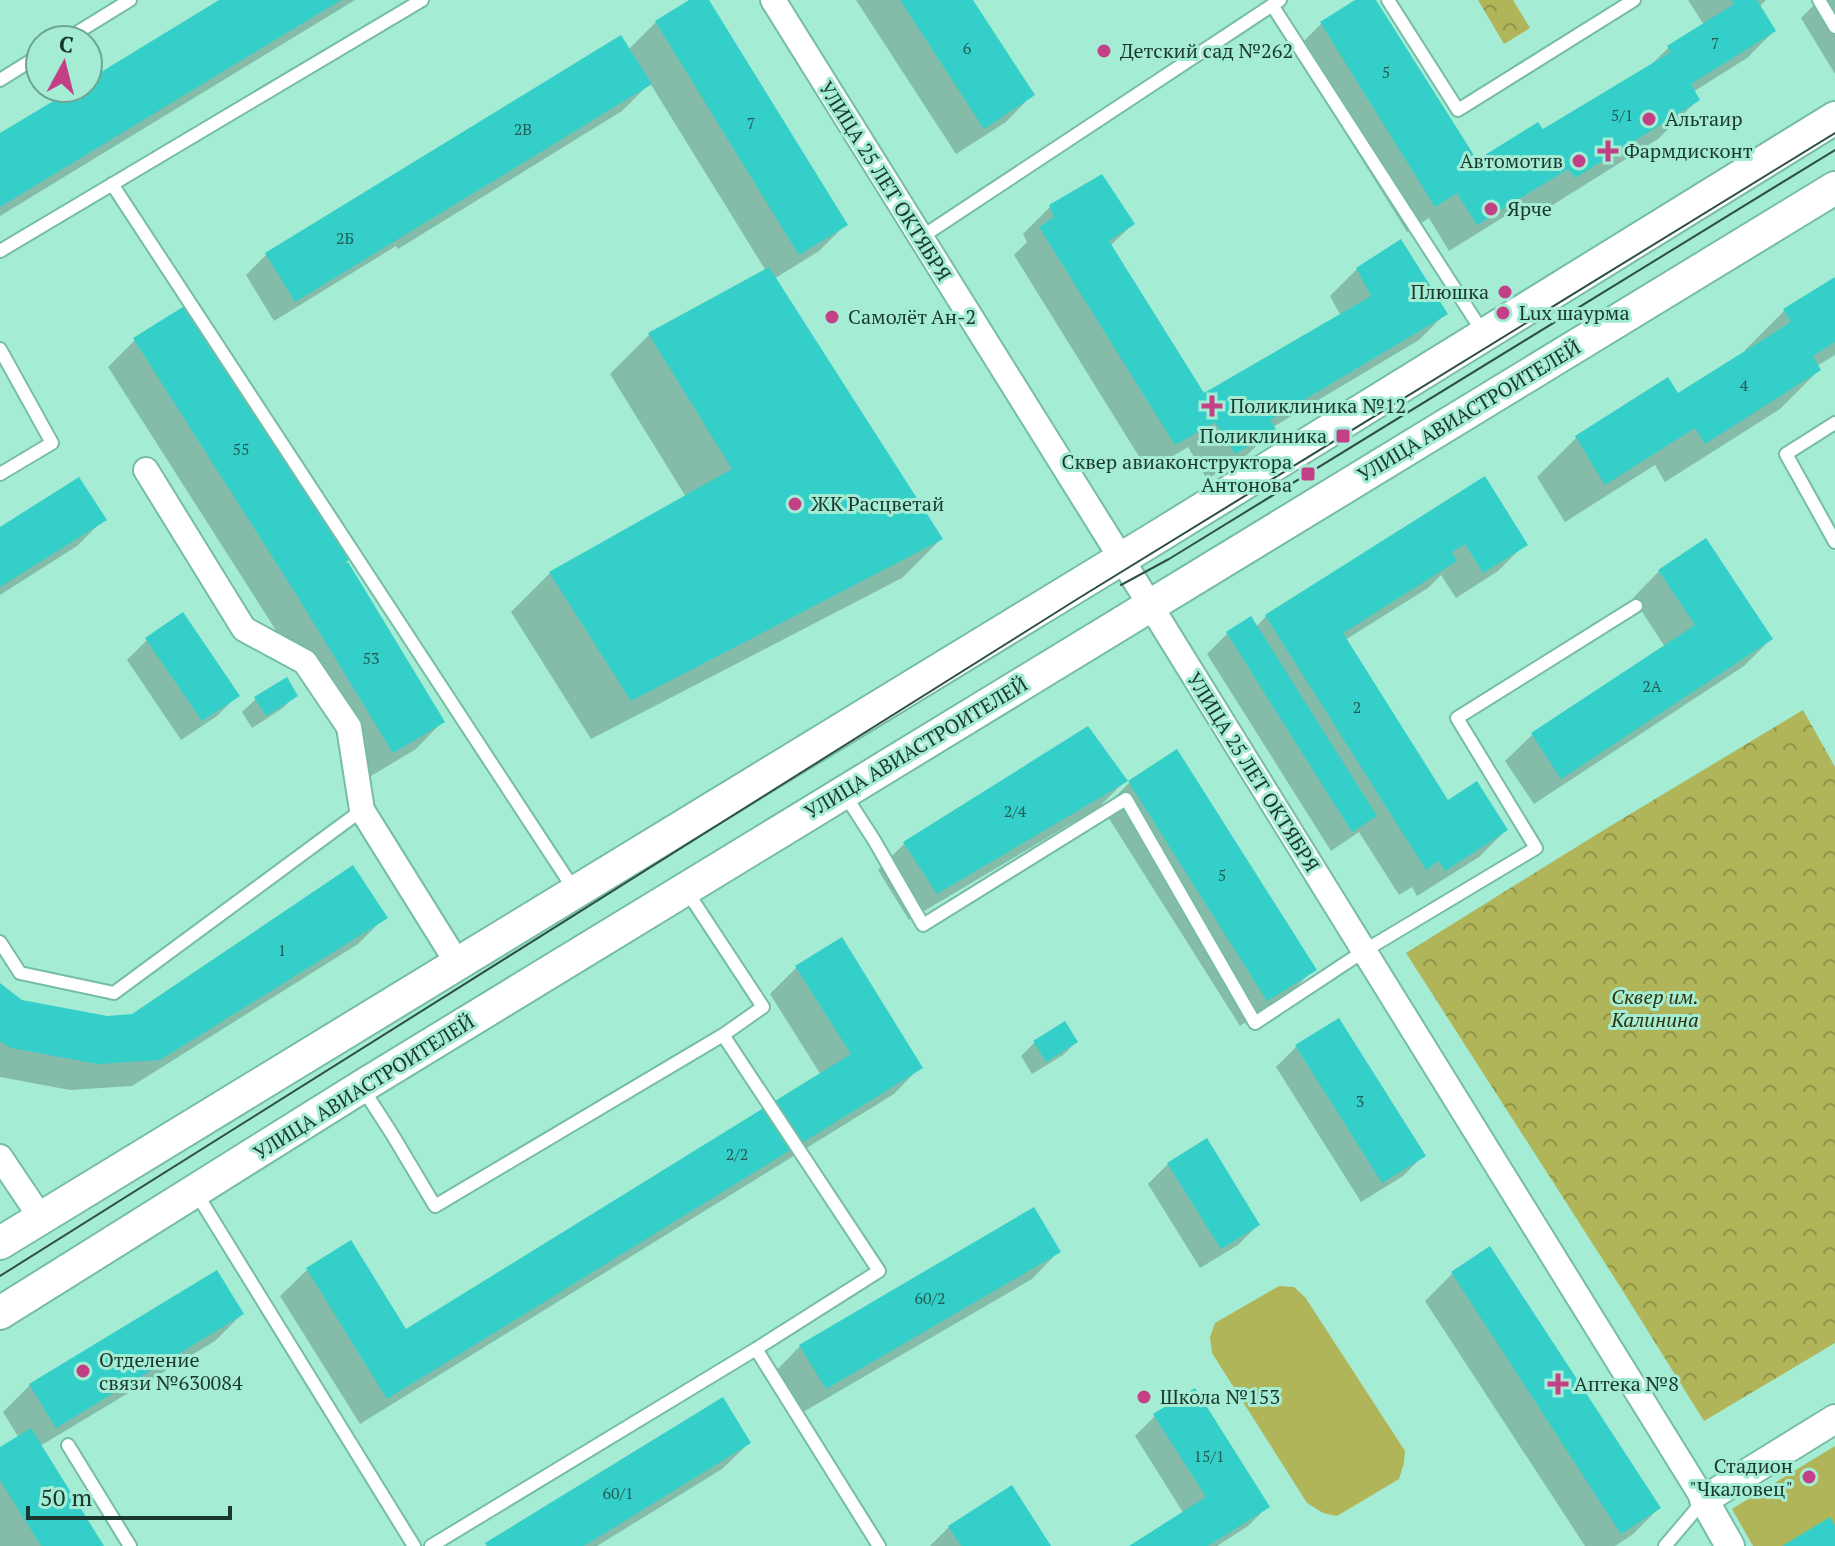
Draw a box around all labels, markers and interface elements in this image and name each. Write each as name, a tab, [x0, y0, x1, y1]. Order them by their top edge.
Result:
north arrow	[24, 24, 104, 104]
text: С	[58, 28, 75, 59]
house number: 7	[1711, 32, 1719, 54]
house number: 6	[963, 37, 972, 59]
place label: Детский сад №262	[1120, 37, 1293, 64]
marker: Детский сад №262	[1095, 42, 1113, 60]
house number: 5	[1382, 61, 1390, 83]
street label: УЛИЦА 25 ЛЕТ ОКТЯБРЯ	[813, 76, 958, 286]
house number: 5/1	[1611, 104, 1633, 126]
place label: Альтаир	[1665, 105, 1743, 132]
marker: Альтаир	[1640, 110, 1658, 128]
house number: 7	[747, 112, 755, 134]
house number: 2В	[514, 118, 532, 140]
place label: Фармдисконт	[1624, 137, 1753, 164]
marker: Фармдисконт	[1599, 142, 1617, 160]
place label: Автомотив	[1460, 147, 1563, 174]
marker: Автомотив	[1570, 152, 1588, 170]
place label: Ярче	[1507, 195, 1552, 222]
marker: Ярче	[1482, 200, 1500, 218]
house number: 2Б	[336, 227, 354, 249]
place label: Плюшка	[1411, 278, 1489, 305]
marker: Плюшка	[1496, 283, 1514, 301]
place label: Lux шаурма	[1519, 299, 1630, 326]
place label: Самолёт Ан-2	[848, 303, 976, 330]
marker: Lux шаурма	[1494, 304, 1512, 322]
marker: Самолёт Ан-2	[823, 308, 841, 326]
street label: УЛИЦА АВИАСТРОИТЕЛЕЙ	[1352, 333, 1585, 488]
house number: 4	[1740, 374, 1749, 396]
place label: Поликлиника №12	[1230, 392, 1406, 419]
marker: Поликлиника №12	[1201, 395, 1223, 417]
place label: Поликлиника	[1200, 422, 1327, 449]
marker: Поликлиника	[1334, 427, 1352, 445]
house number: 55	[232, 438, 250, 460]
place label: Сквер авиаконструктора Антонова	[1062, 448, 1292, 498]
marker: Сквер авиаконструктора Антонова	[1299, 465, 1317, 483]
place label: ЖК Расцветай	[811, 490, 944, 517]
marker: ЖК Расцветай	[786, 495, 804, 513]
house number: 53	[362, 647, 380, 669]
street label: УЛИЦА 25 ЛЕТ ОКТЯБРЯ	[1182, 668, 1324, 876]
street label: УЛИЦА АВИАСТРОИТЕЛЕЙ	[799, 670, 1032, 825]
house number: 2А	[1642, 675, 1662, 697]
house number: 2	[1353, 696, 1361, 718]
house number: 2/4	[1004, 800, 1027, 822]
house number: 5	[1218, 865, 1226, 885]
house number: 1	[278, 939, 286, 961]
park label: Сквер им. Калинина	[1610, 983, 1699, 1033]
street label: УЛИЦА АВИАСТРОИТЕЛЕЙ	[248, 1007, 479, 1166]
house number: 3	[1356, 1090, 1364, 1112]
house number: 2/2	[726, 1143, 748, 1165]
house number: 60/2	[914, 1287, 946, 1309]
place label: Отделение связи №630084	[99, 1346, 243, 1396]
marker: Отделение связи №630084	[74, 1362, 92, 1380]
place label: Аптека №8	[1574, 1370, 1679, 1397]
marker: Аптека №8	[1549, 1375, 1567, 1393]
place label: Школа №153	[1160, 1383, 1280, 1410]
marker: Школа №153	[1135, 1388, 1153, 1406]
house number: 15/1	[1193, 1445, 1225, 1467]
place label: Стадион "Чкаловец"	[1689, 1452, 1793, 1502]
marker: Стадион "Чкаловец"	[1800, 1468, 1818, 1486]
scale bar	[28, 1470, 230, 1520]
text: 50 m	[40, 1481, 92, 1513]
house number: 60/1	[602, 1482, 634, 1504]

